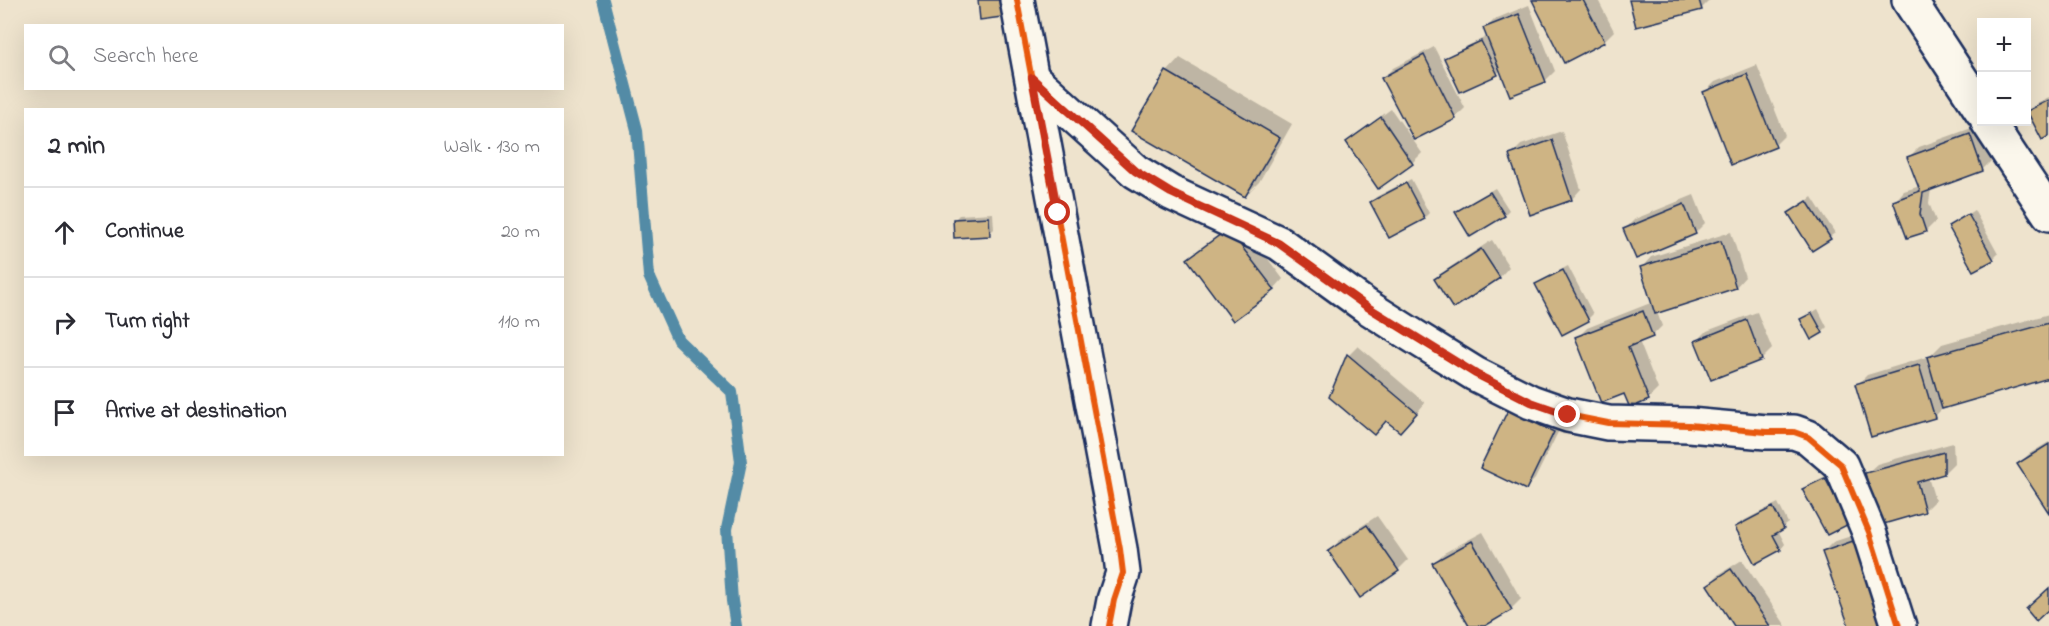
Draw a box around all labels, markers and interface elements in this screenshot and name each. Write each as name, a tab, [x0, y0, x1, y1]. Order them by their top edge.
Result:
map controls	[1977, 18, 2031, 126]
button: +	[1977, 18, 2031, 72]
search box	[24, 24, 564, 90]
icon: search	[45, 41, 78, 74]
text: Search here	[93, 41, 198, 73]
button: −	[1977, 72, 2031, 126]
text: 2 min	[48, 128, 105, 166]
text: Walk · 130 m	[444, 133, 540, 162]
route start	[1044, 199, 1070, 225]
icon: ahead	[48, 216, 81, 249]
text: Continue	[105, 216, 184, 248]
text: 20 m	[501, 218, 540, 247]
icon: right	[48, 306, 81, 339]
text: Turn right	[105, 306, 190, 338]
text: 110 m	[498, 308, 540, 337]
icon: arrive	[48, 396, 81, 429]
text: Arrive at destination	[105, 396, 287, 428]
route end	[1554, 401, 1580, 427]

